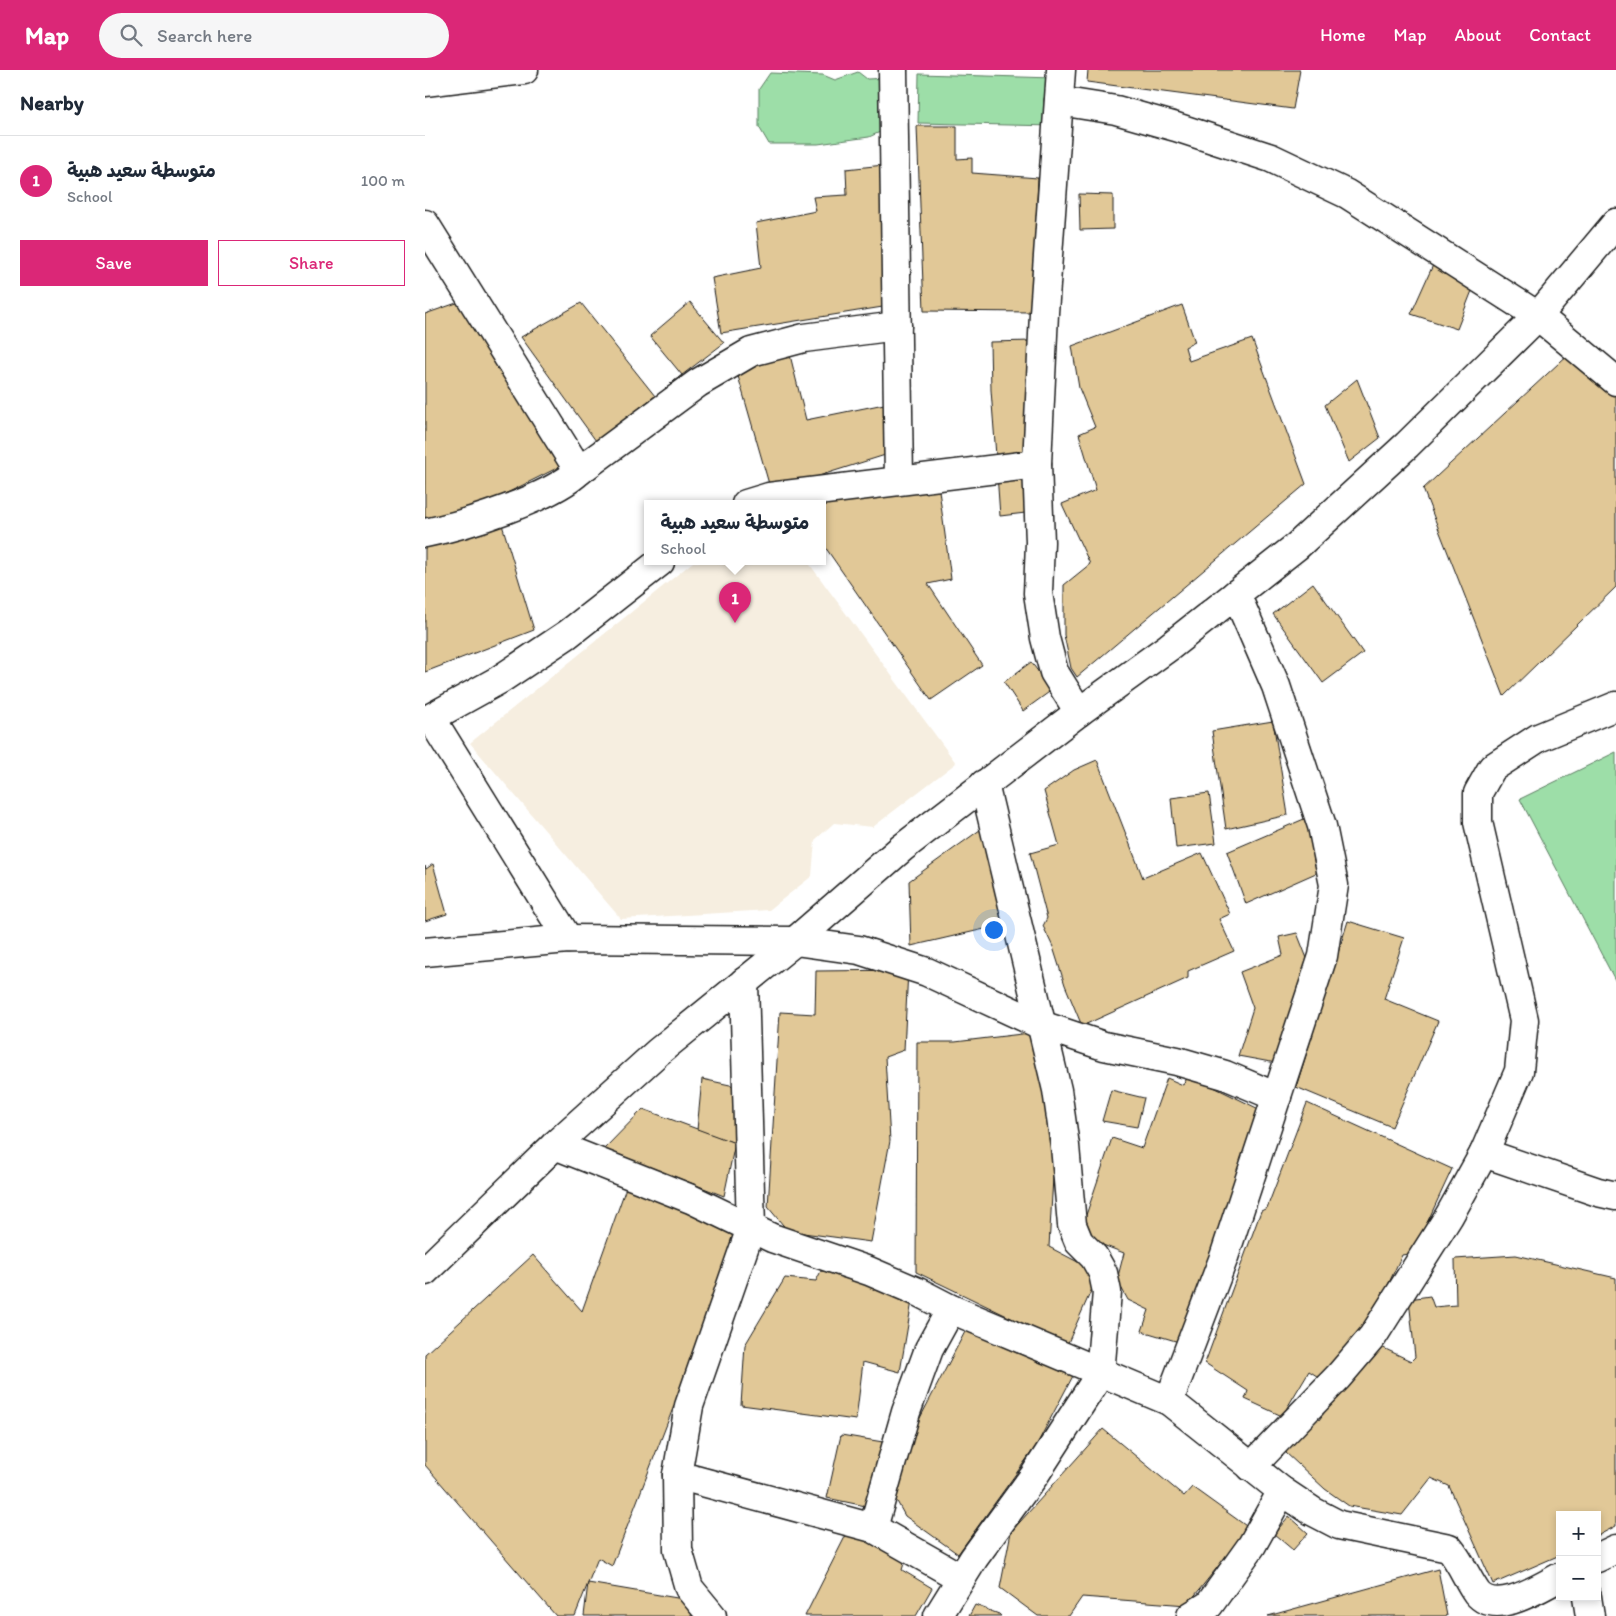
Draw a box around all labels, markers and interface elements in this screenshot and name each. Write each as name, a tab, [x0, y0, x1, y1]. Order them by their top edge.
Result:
search box	[99, 13, 449, 58]
text: Map	[25, 21, 69, 50]
icon: search	[117, 21, 145, 49]
text: Search here	[157, 24, 252, 47]
text: Home	[1320, 24, 1366, 46]
text: Map	[1394, 24, 1427, 46]
text: About	[1455, 24, 1501, 46]
text: Contact	[1529, 24, 1591, 46]
text: Nearby	[20, 90, 84, 115]
text: متوسطة سعيد هبية	[67, 159, 216, 182]
text: 1	[32, 171, 40, 190]
text: 100 m	[361, 171, 405, 190]
text: School	[67, 187, 113, 206]
button: Save	[20, 240, 208, 286]
button: Share	[218, 240, 405, 286]
popup	[644, 500, 826, 565]
text: متوسطة سعيد هبية	[661, 511, 809, 534]
text: School	[661, 539, 706, 558]
pin: 1	[719, 582, 751, 623]
your location	[981, 917, 1007, 943]
map controls	[1556, 1511, 1601, 1601]
button: +	[1556, 1511, 1601, 1556]
button: −	[1556, 1556, 1601, 1601]

